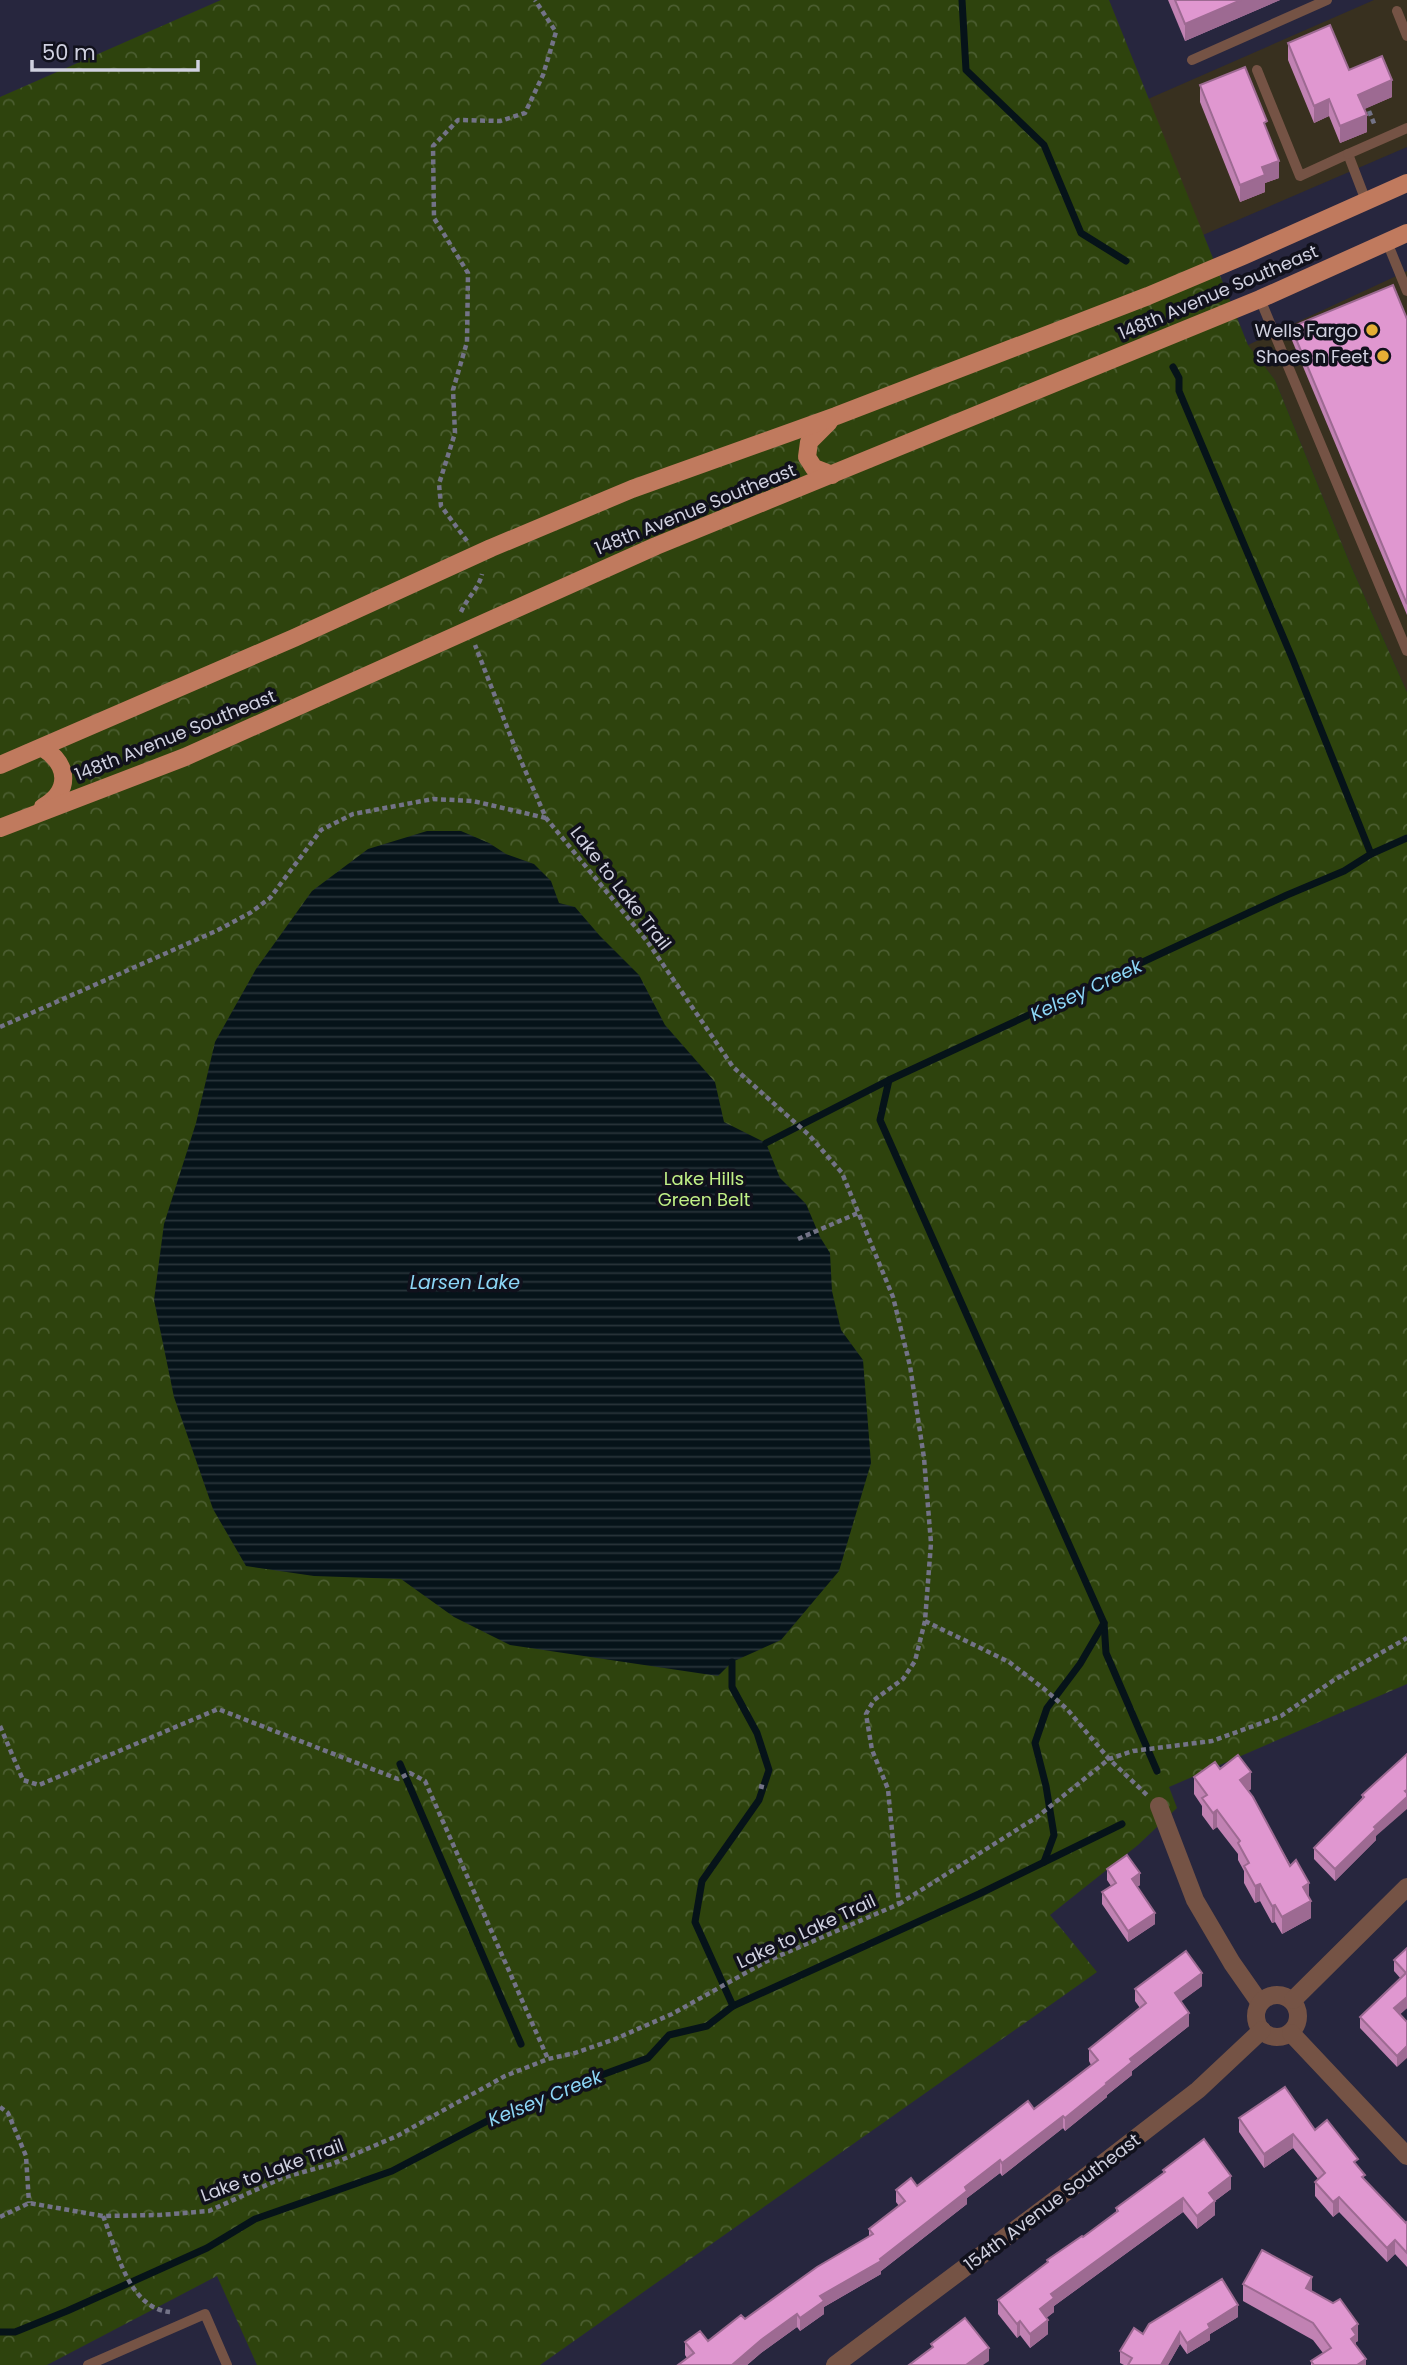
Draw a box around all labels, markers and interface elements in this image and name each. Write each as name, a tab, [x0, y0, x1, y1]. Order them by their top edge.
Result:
scale bar	[32, 28, 198, 72]
text: 50 m	[42, 38, 96, 67]
street label: 148th Avenue Southeast	[1114, 239, 1322, 345]
place label: Wells Fargo	[1255, 318, 1358, 343]
marker: Wells Fargo	[1364, 322, 1380, 338]
place label: Shoes n Feet	[1256, 344, 1369, 369]
marker: Shoes n Feet	[1375, 348, 1391, 364]
street label: 148th Avenue Southeast	[591, 457, 799, 561]
street label: 148th Avenue Southeast	[71, 683, 279, 787]
street label: Lake to Lake Trail	[565, 821, 677, 955]
water label: Kelsey Creek	[1025, 952, 1148, 1028]
park label: Lake Hills Green Belt	[658, 1166, 750, 1212]
water label: Larsen Lake	[410, 1269, 520, 1296]
street label: Lake to Lake Trail	[732, 1888, 880, 1974]
water label: Kelsey Creek	[484, 2062, 607, 2133]
street label: 154th Avenue Southeast	[959, 2127, 1145, 2277]
street label: Lake to Lake Trail	[197, 2132, 347, 2208]

